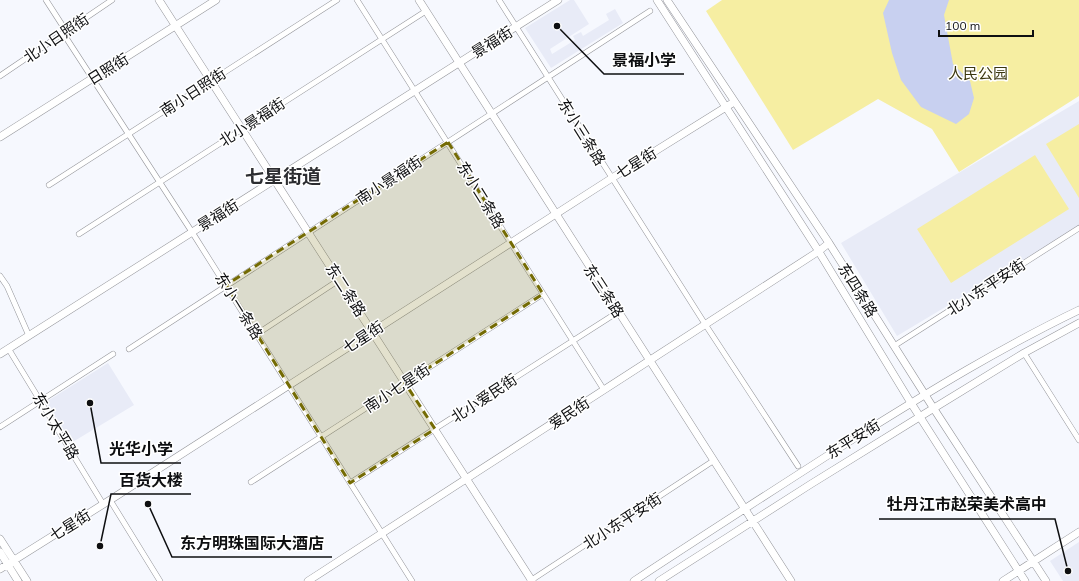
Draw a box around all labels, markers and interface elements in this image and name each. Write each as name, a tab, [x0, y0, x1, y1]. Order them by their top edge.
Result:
street label: 北小日照街	[20, 9, 92, 67]
scale bar	[939, 12, 1033, 38]
text: 100 m	[945, 18, 980, 33]
street label: 景福街	[468, 22, 516, 62]
callout: 景福小学	[604, 46, 684, 74]
street label: 日照街	[84, 49, 132, 89]
text: 景福小学	[612, 50, 676, 70]
street label: 南小日照街	[156, 64, 230, 120]
park label: 人民公园	[948, 64, 1008, 83]
street label: 北小景福街	[215, 94, 289, 150]
street label: 东小三条路	[554, 95, 610, 169]
street label: 七星街	[612, 143, 660, 183]
street label: 南小景福街	[352, 152, 426, 208]
street label: 东小二条路	[453, 158, 509, 232]
district label: 七星街道	[245, 164, 321, 188]
street label: 景福街	[194, 195, 242, 235]
street label: 北小东平安街	[943, 255, 1029, 319]
street label: 东二条路	[322, 260, 370, 320]
street label: 东四条路	[834, 260, 882, 320]
street label: 东三条路	[580, 261, 628, 321]
street label: 东小一条路	[211, 269, 267, 343]
street label: 七星街	[339, 317, 387, 357]
street label: 南小七星街	[360, 360, 434, 416]
street label: 北小爱民街	[447, 370, 521, 426]
street label: 东小太平路	[29, 389, 83, 463]
street label: 爱民街	[545, 393, 593, 433]
street label: 东平安街	[823, 415, 883, 463]
callout: 光华小学	[101, 435, 181, 463]
text: 光华小学	[109, 439, 173, 459]
callout: 百货大楼	[111, 466, 191, 494]
text: 百货大楼	[119, 470, 183, 490]
street label: 北小东平安街	[579, 489, 665, 553]
callout: 牡丹江市赵荣美术高中	[879, 491, 1055, 519]
text: 牡丹江市赵荣美术高中	[887, 494, 1047, 514]
street label: 七星街	[46, 505, 94, 545]
callout: 东方明珠国际大酒店	[172, 529, 332, 557]
text: 东方明珠国际大酒店	[180, 533, 324, 553]

